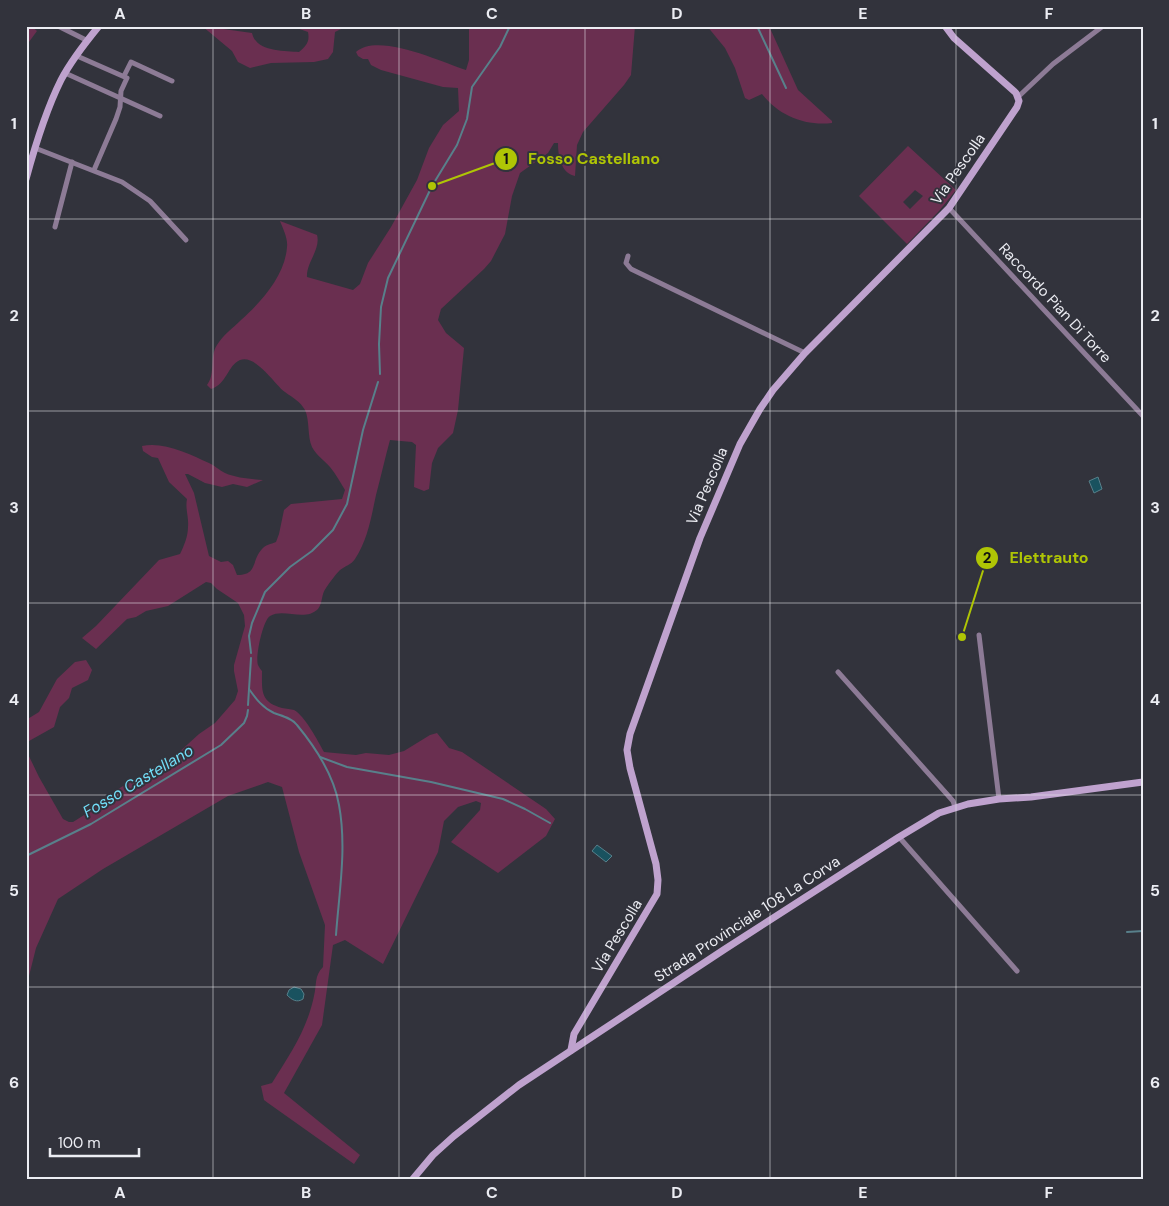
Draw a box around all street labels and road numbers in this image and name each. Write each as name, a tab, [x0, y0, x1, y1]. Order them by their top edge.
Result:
street label: Via Pescolla	[926, 129, 990, 209]
street label: Raccordo Pian Di Torre	[994, 239, 1116, 367]
street label: Via Pescolla	[682, 444, 732, 528]
street label: Strada Provinciale 108 La Corva	[650, 851, 844, 987]
street label: Via Pescolla	[587, 896, 647, 976]

